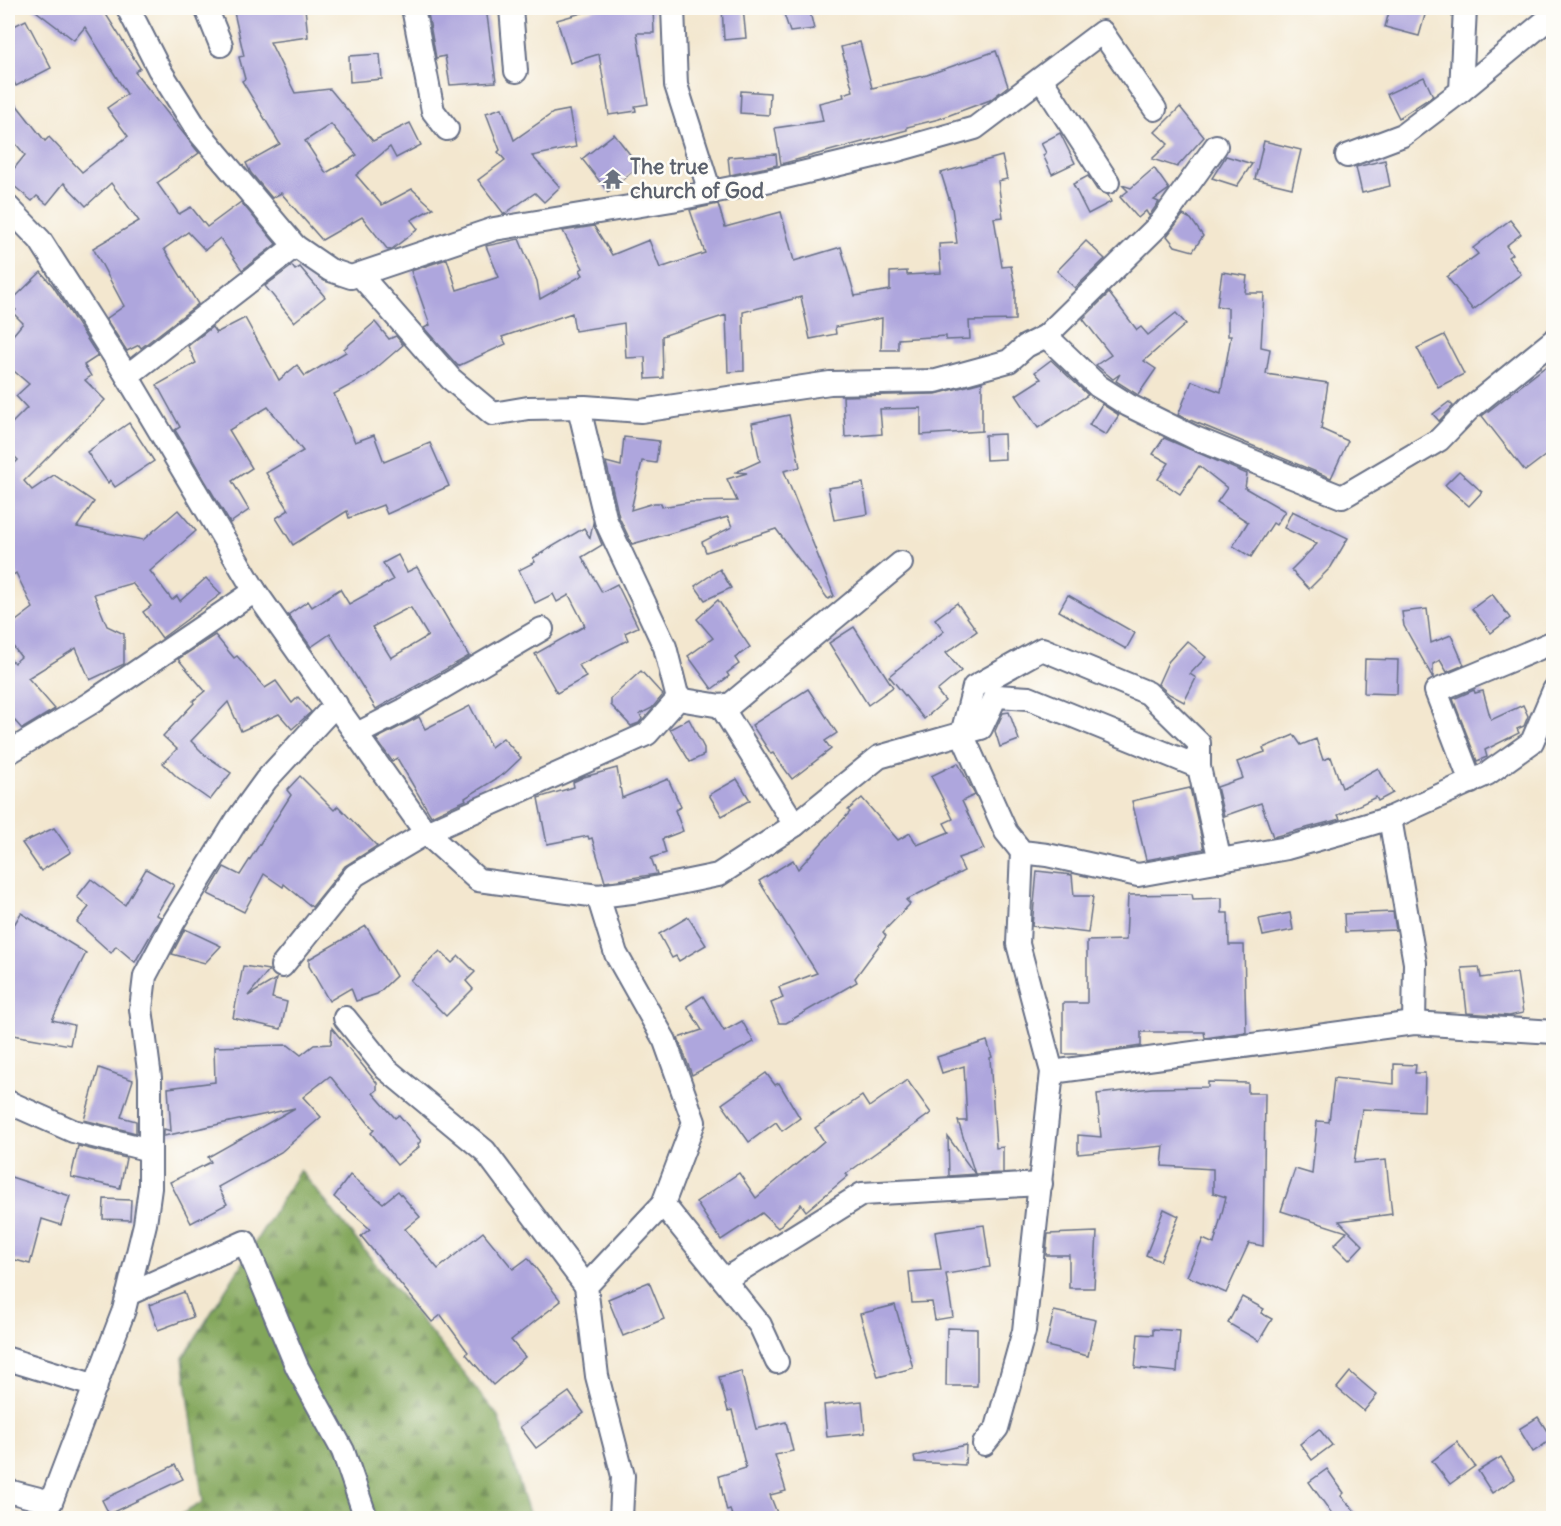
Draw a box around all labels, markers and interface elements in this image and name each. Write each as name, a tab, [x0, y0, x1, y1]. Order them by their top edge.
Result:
place label: The true church of God	[630, 153, 765, 204]
temple icon: The true church of God	[601, 167, 625, 191]

